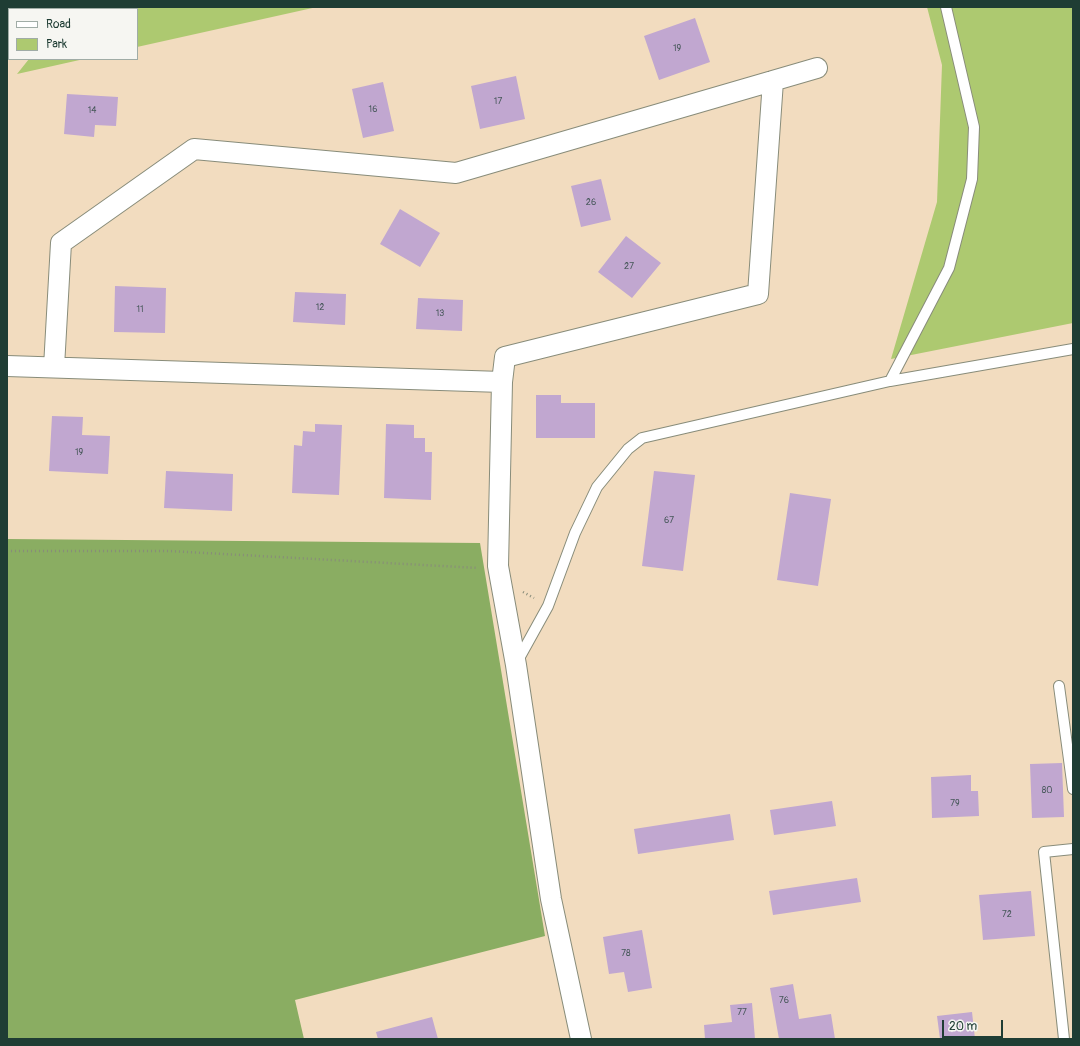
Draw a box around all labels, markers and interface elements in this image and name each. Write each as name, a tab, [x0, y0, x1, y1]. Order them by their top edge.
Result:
legend	[8, 8, 138, 60]
text: Road	[46, 17, 71, 32]
text: Park	[46, 37, 67, 52]
house number: 19	[673, 44, 681, 54]
house number: 17	[494, 97, 502, 107]
house number: 16	[369, 105, 377, 115]
house number: 14	[88, 106, 96, 116]
house number: 26	[586, 198, 596, 208]
house number: 27	[624, 262, 634, 272]
house number: 12	[316, 303, 324, 313]
house number: 11	[136, 305, 144, 315]
house number: 13	[436, 309, 444, 319]
house number: 19	[75, 448, 83, 458]
house number: 67	[664, 516, 674, 526]
house number: 80	[1042, 786, 1052, 796]
house number: 79	[950, 799, 960, 809]
house number: 72	[1002, 910, 1012, 920]
house number: 78	[621, 949, 631, 959]
house number: 76	[779, 996, 789, 1006]
house number: 77	[737, 1008, 747, 1018]
scale bar	[944, 1012, 1005, 1038]
text: 20 m	[949, 1019, 977, 1034]

